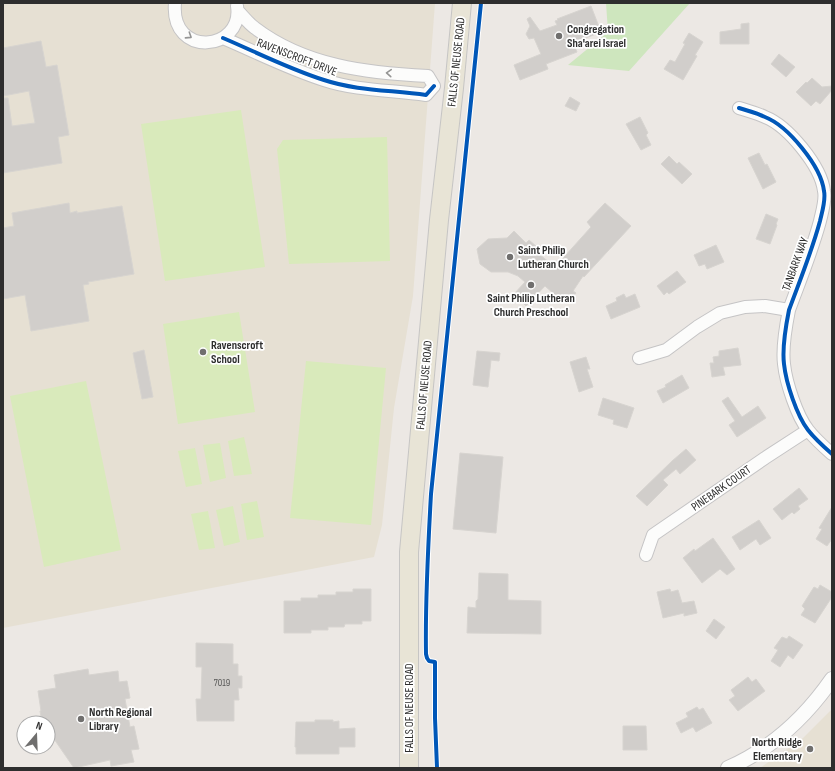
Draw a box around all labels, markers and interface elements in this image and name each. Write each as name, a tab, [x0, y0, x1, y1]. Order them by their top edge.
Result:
street label: FALLS OF NEUSE ROAD	[444, 17, 469, 107]
place label: Congregation Sha'arei Israel	[567, 22, 626, 51]
marker: Congregation Sha'arei Israel	[554, 31, 564, 41]
one-way arrow	[184, 32, 191, 39]
street label: RAVENSCROFT DRIVE	[255, 35, 339, 80]
one-way arrow	[386, 69, 392, 78]
street label: TANBARK WAY	[779, 235, 812, 293]
place label: Saint Philip Lutheran Church	[518, 243, 589, 272]
marker: Saint Philip Lutheran Church	[505, 252, 515, 262]
marker: Saint Philip Lutheran Church Preschool	[526, 280, 536, 290]
place label: Saint Philip Lutheran Church Preschool	[487, 291, 575, 320]
place label: Ravenscroft School	[211, 338, 263, 367]
street label: FALLS OF NEUSE ROAD	[413, 340, 436, 430]
marker: Ravenscroft School	[198, 347, 208, 357]
street label: PINEBARK COURT	[688, 462, 754, 515]
street label: FALLS OF NEUSE ROAD	[402, 663, 417, 753]
house number: 7019	[214, 677, 230, 689]
place label: North Regional Library	[89, 705, 152, 734]
marker: North Regional Library	[76, 714, 86, 724]
north arrow	[16, 715, 56, 755]
text: N	[34, 719, 44, 733]
place label: North Ridge Elementary	[752, 735, 802, 764]
marker: North Ridge Elementary	[805, 744, 815, 754]

